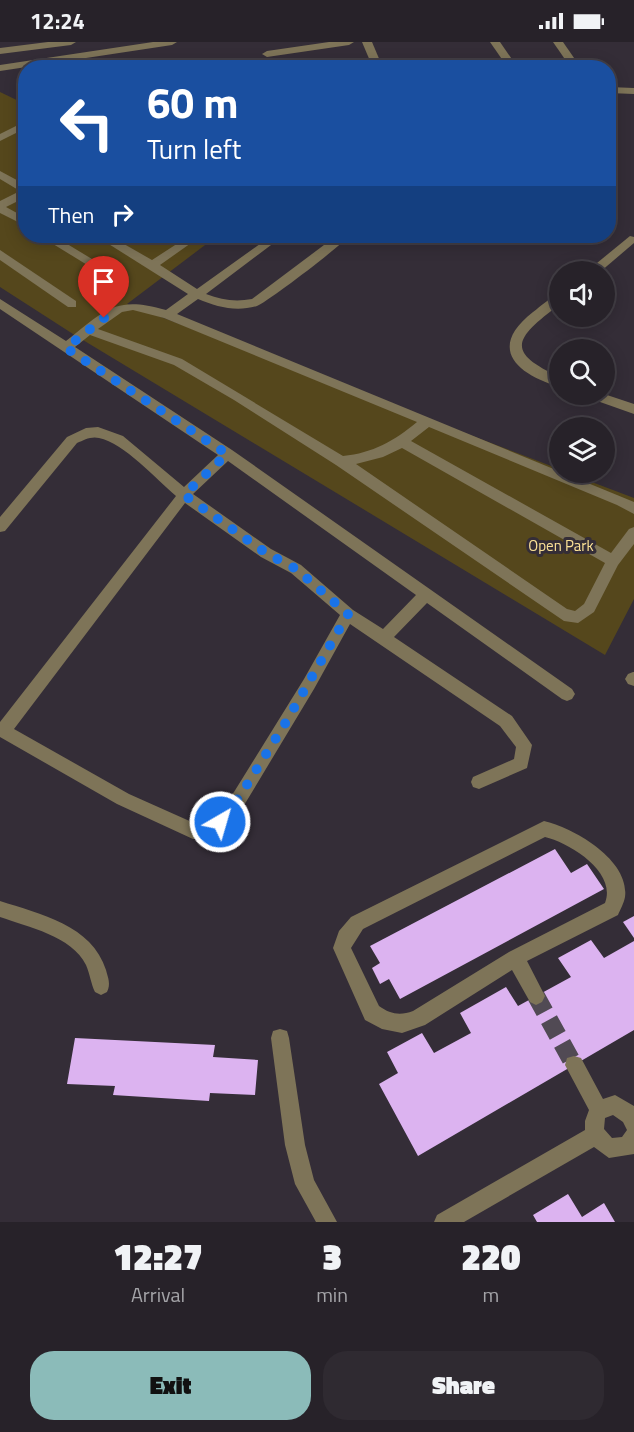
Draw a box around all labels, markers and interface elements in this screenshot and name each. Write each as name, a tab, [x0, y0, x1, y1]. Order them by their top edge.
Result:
text: 12:24	[30, 4, 85, 38]
text: 60 m	[147, 70, 239, 134]
icon: left	[48, 84, 126, 162]
text: Turn left	[147, 128, 241, 169]
text: Then	[48, 198, 94, 232]
icon: right	[106, 198, 139, 231]
pin	[78, 256, 129, 318]
map controls	[549, 261, 615, 483]
button: sound	[549, 261, 615, 327]
icon: arrive	[87, 265, 120, 298]
button: search	[549, 339, 615, 405]
button: layers	[549, 417, 615, 483]
park label: Open Park	[528, 534, 594, 557]
position arrow	[188, 790, 252, 854]
text: 12:27	[113, 1229, 203, 1284]
text: 3	[322, 1229, 342, 1284]
text: 220	[461, 1229, 521, 1284]
text: Arrival	[131, 1279, 185, 1310]
text: min	[316, 1279, 348, 1310]
text: m	[483, 1279, 499, 1310]
button: Exit	[30, 1351, 311, 1420]
button: Share	[323, 1351, 604, 1420]

